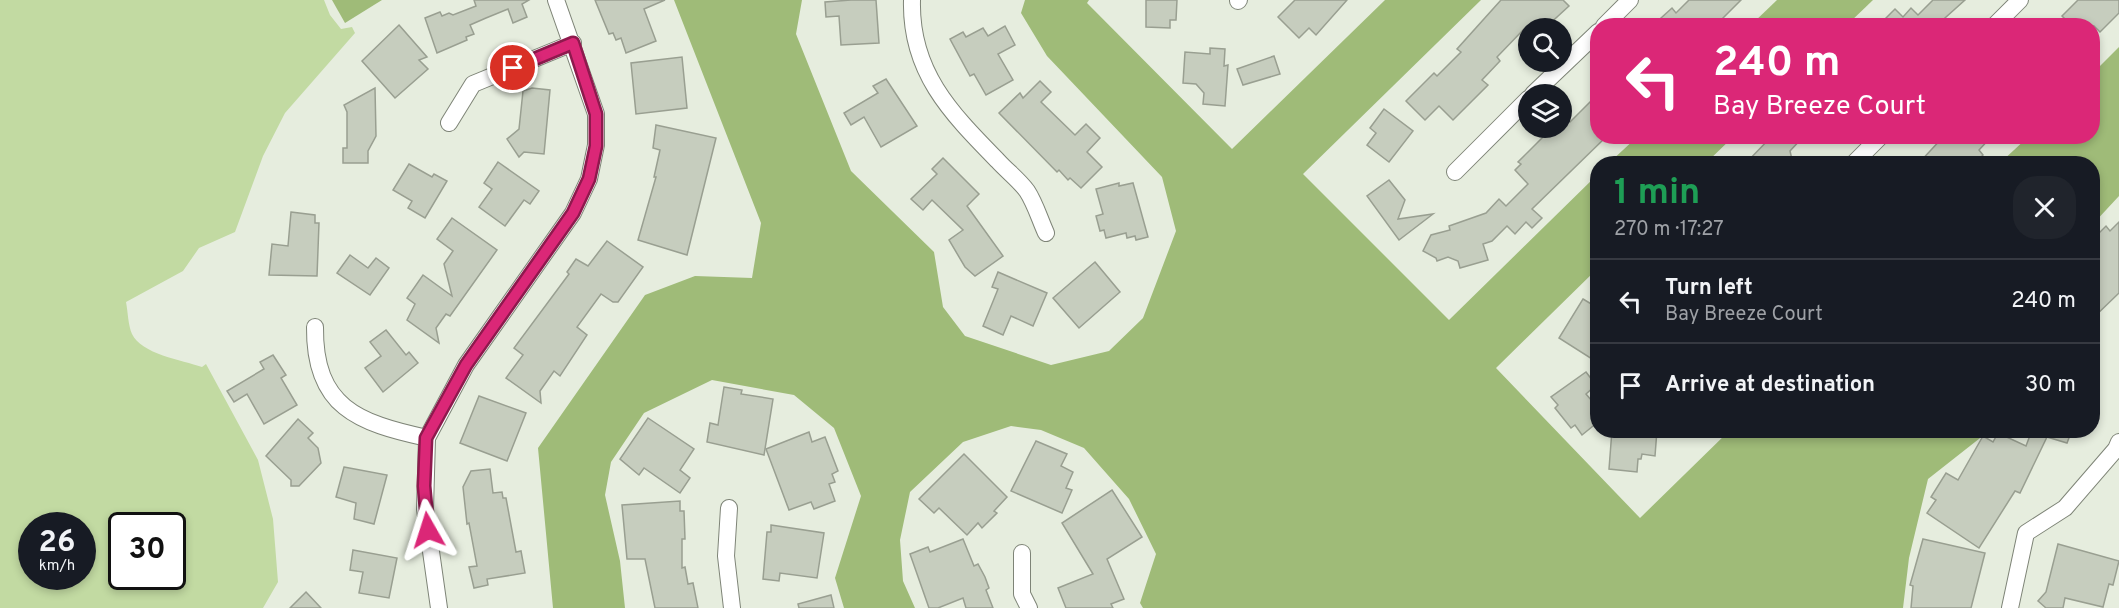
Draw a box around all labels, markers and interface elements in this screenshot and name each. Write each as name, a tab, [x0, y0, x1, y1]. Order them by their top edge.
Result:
map controls	[1518, 18, 1572, 138]
button: search	[1518, 18, 1572, 72]
text: 240 m	[1713, 38, 1841, 91]
pin	[487, 42, 538, 93]
icon: left	[1614, 42, 1692, 120]
icon: arrive	[496, 51, 529, 84]
button: layers	[1518, 84, 1572, 138]
text: Bay Breeze Court	[1713, 90, 1926, 124]
text: 1 min	[1614, 171, 1700, 217]
button: close	[2013, 176, 2076, 239]
text: 270 m · 17:27	[1614, 217, 1724, 243]
text: Turn left	[1665, 275, 1753, 302]
icon: left	[1614, 285, 1647, 318]
text: 240 m	[2011, 288, 2076, 315]
text: Bay Breeze Court	[1665, 302, 1823, 328]
icon: arrive	[1614, 369, 1647, 402]
text: Arrive at destination	[1665, 372, 1875, 399]
text: 30 m	[2025, 372, 2076, 399]
position arrow	[396, 498, 460, 562]
speed limit sign: 30	[108, 512, 186, 590]
text: 26	[39, 525, 75, 562]
text: km/h	[39, 557, 75, 576]

